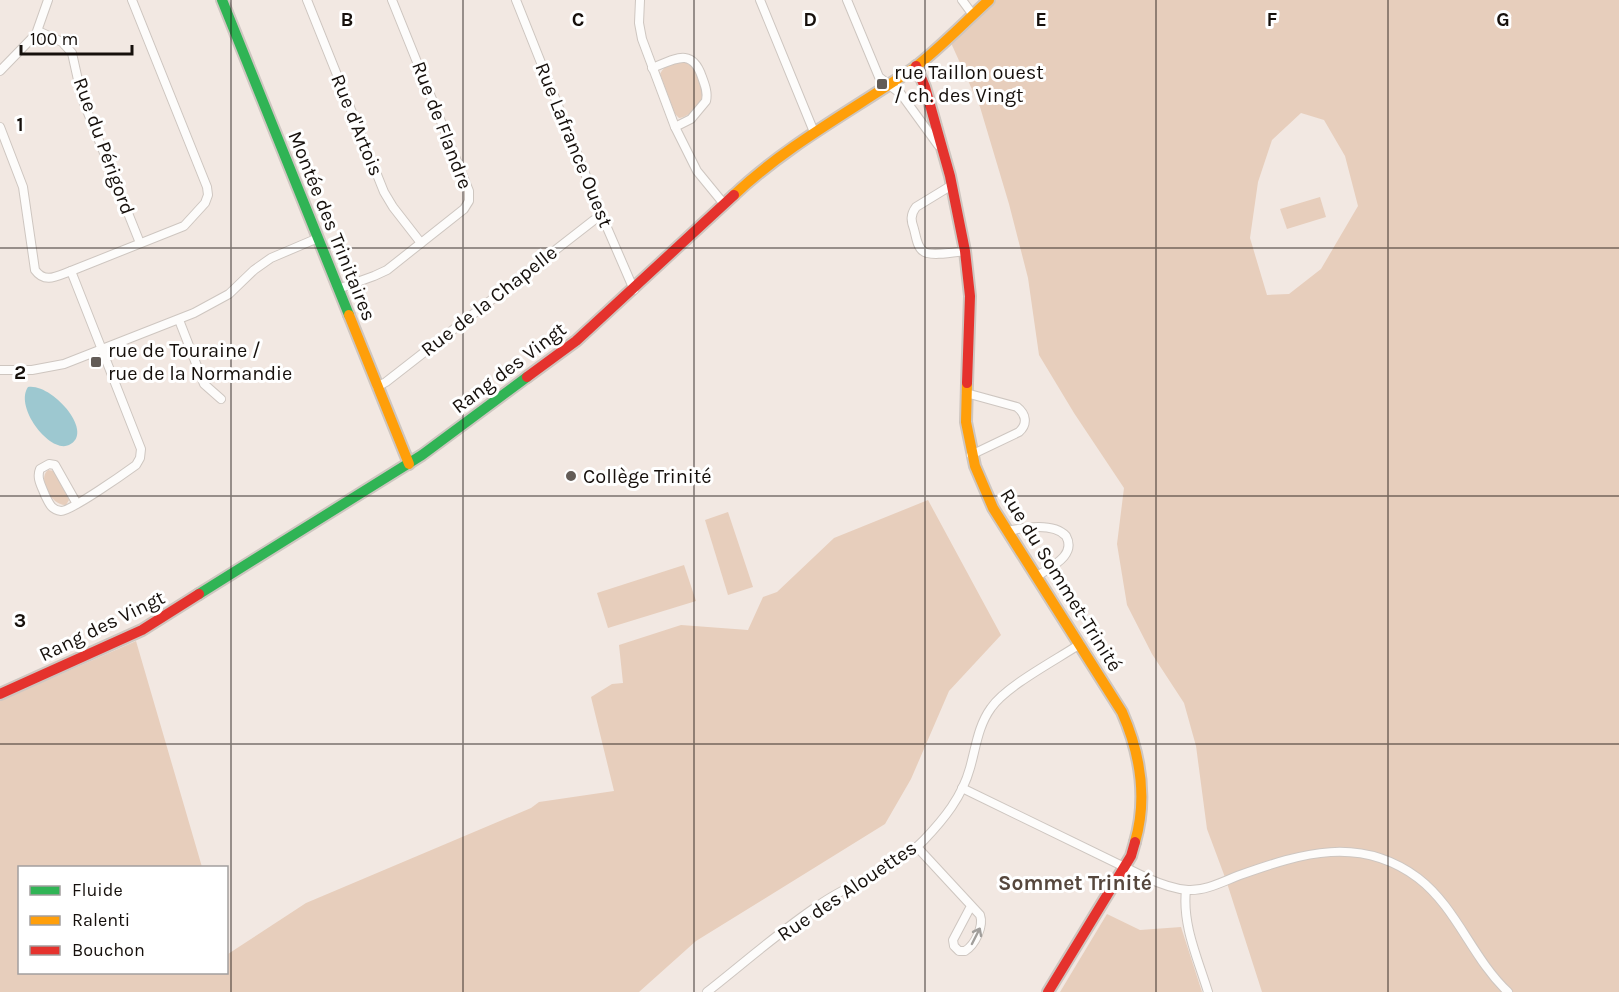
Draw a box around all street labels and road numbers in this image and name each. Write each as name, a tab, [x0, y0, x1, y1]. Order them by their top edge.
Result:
street label: Rue de Flandre	[407, 58, 477, 192]
street label: Rue Lafrance Ouest	[530, 59, 618, 231]
street label: Rue d'Artois	[326, 71, 388, 179]
street label: Rue du Périgord	[69, 74, 139, 218]
street label: Montée des Trinitaires	[283, 128, 381, 324]
street label: Rue de la Chapelle	[416, 241, 562, 361]
street label: Rang des Vingt	[447, 317, 571, 418]
street label: Rue du Sommet-Trinité	[995, 485, 1127, 675]
street label: Rang des Vingt	[35, 585, 169, 666]
street label: Rue des Alouettes	[773, 836, 921, 946]

